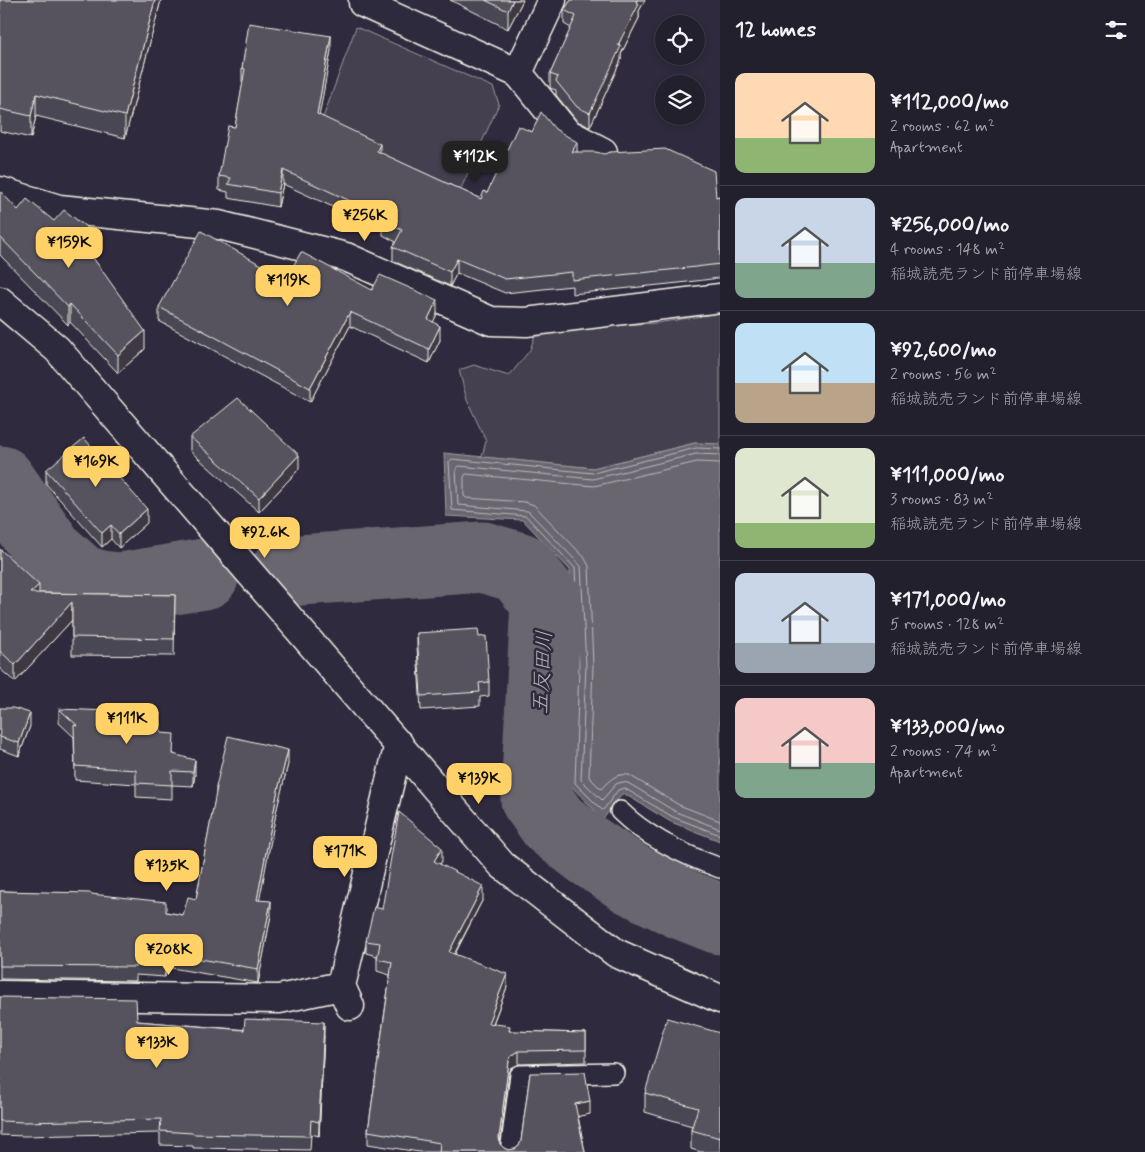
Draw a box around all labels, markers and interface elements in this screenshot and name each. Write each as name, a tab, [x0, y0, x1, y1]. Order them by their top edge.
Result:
map controls	[655, 15, 705, 125]
button: locate	[655, 15, 705, 65]
text: 12 homes	[735, 16, 816, 44]
icon: filters	[1102, 16, 1130, 44]
button: layers	[655, 75, 705, 125]
text: ¥112,000/mo	[890, 88, 1009, 116]
icon: home	[775, 93, 835, 153]
text: 2 rooms · 62 m²	[890, 116, 995, 137]
text: Apartment	[890, 137, 963, 158]
pin: ¥112K	[440, 140, 510, 183]
text: ¥112K	[453, 146, 497, 167]
pin: ¥256K	[330, 200, 400, 242]
text: ¥256K	[343, 205, 387, 226]
text: ¥256,000/mo	[890, 211, 1009, 239]
icon: home	[775, 218, 835, 278]
pin: ¥159K	[34, 226, 104, 269]
text: ¥159K	[47, 232, 91, 253]
text: 4 rooms · 148 m²	[890, 239, 1005, 260]
pin: ¥119K	[253, 264, 323, 307]
text: 稲城読売ランド前停車場線	[890, 264, 1082, 285]
text: ¥119K	[267, 270, 309, 291]
text: ¥92,600/mo	[890, 336, 997, 364]
icon: home	[775, 343, 835, 403]
text: 2 rooms · 56 m²	[890, 364, 997, 385]
text: 稲城読売ランド前停車場線	[890, 389, 1082, 410]
pin: ¥169K	[61, 446, 131, 488]
text: ¥169K	[74, 451, 118, 472]
text: ¥111,000/mo	[890, 461, 1004, 489]
icon: home	[775, 468, 835, 528]
text: 3 rooms · 83 m²	[890, 489, 993, 510]
text: 稲城読売ランド前停車場線	[890, 514, 1082, 535]
pin: ¥92.6K	[224, 516, 306, 559]
text: ¥92.6K	[241, 522, 289, 543]
text: ¥171,000/mo	[890, 586, 1006, 614]
icon: home	[775, 593, 835, 653]
text: 5 rooms · 128 m²	[890, 614, 1004, 635]
water label: 五反田川	[527, 629, 559, 715]
text: 稲城読売ランド前停車場線	[890, 639, 1082, 660]
pin: ¥111K	[92, 702, 162, 745]
text: ¥111K	[107, 708, 147, 729]
text: ¥133,000/mo	[890, 713, 1005, 741]
icon: home	[775, 718, 835, 778]
text: 2 rooms · 74 m²	[890, 741, 998, 762]
pin: ¥139K	[444, 762, 514, 805]
text: Apartment	[890, 762, 963, 783]
text: ¥139K	[458, 768, 500, 789]
pin: ¥171K	[310, 836, 380, 878]
text: ¥171K	[324, 841, 366, 862]
pin: ¥135K	[132, 850, 202, 892]
text: ¥135K	[145, 855, 189, 876]
pin: ¥208K	[134, 934, 204, 976]
text: ¥208K	[146, 939, 192, 960]
pin: ¥133K	[122, 1026, 192, 1069]
text: ¥133K	[137, 1032, 177, 1053]

